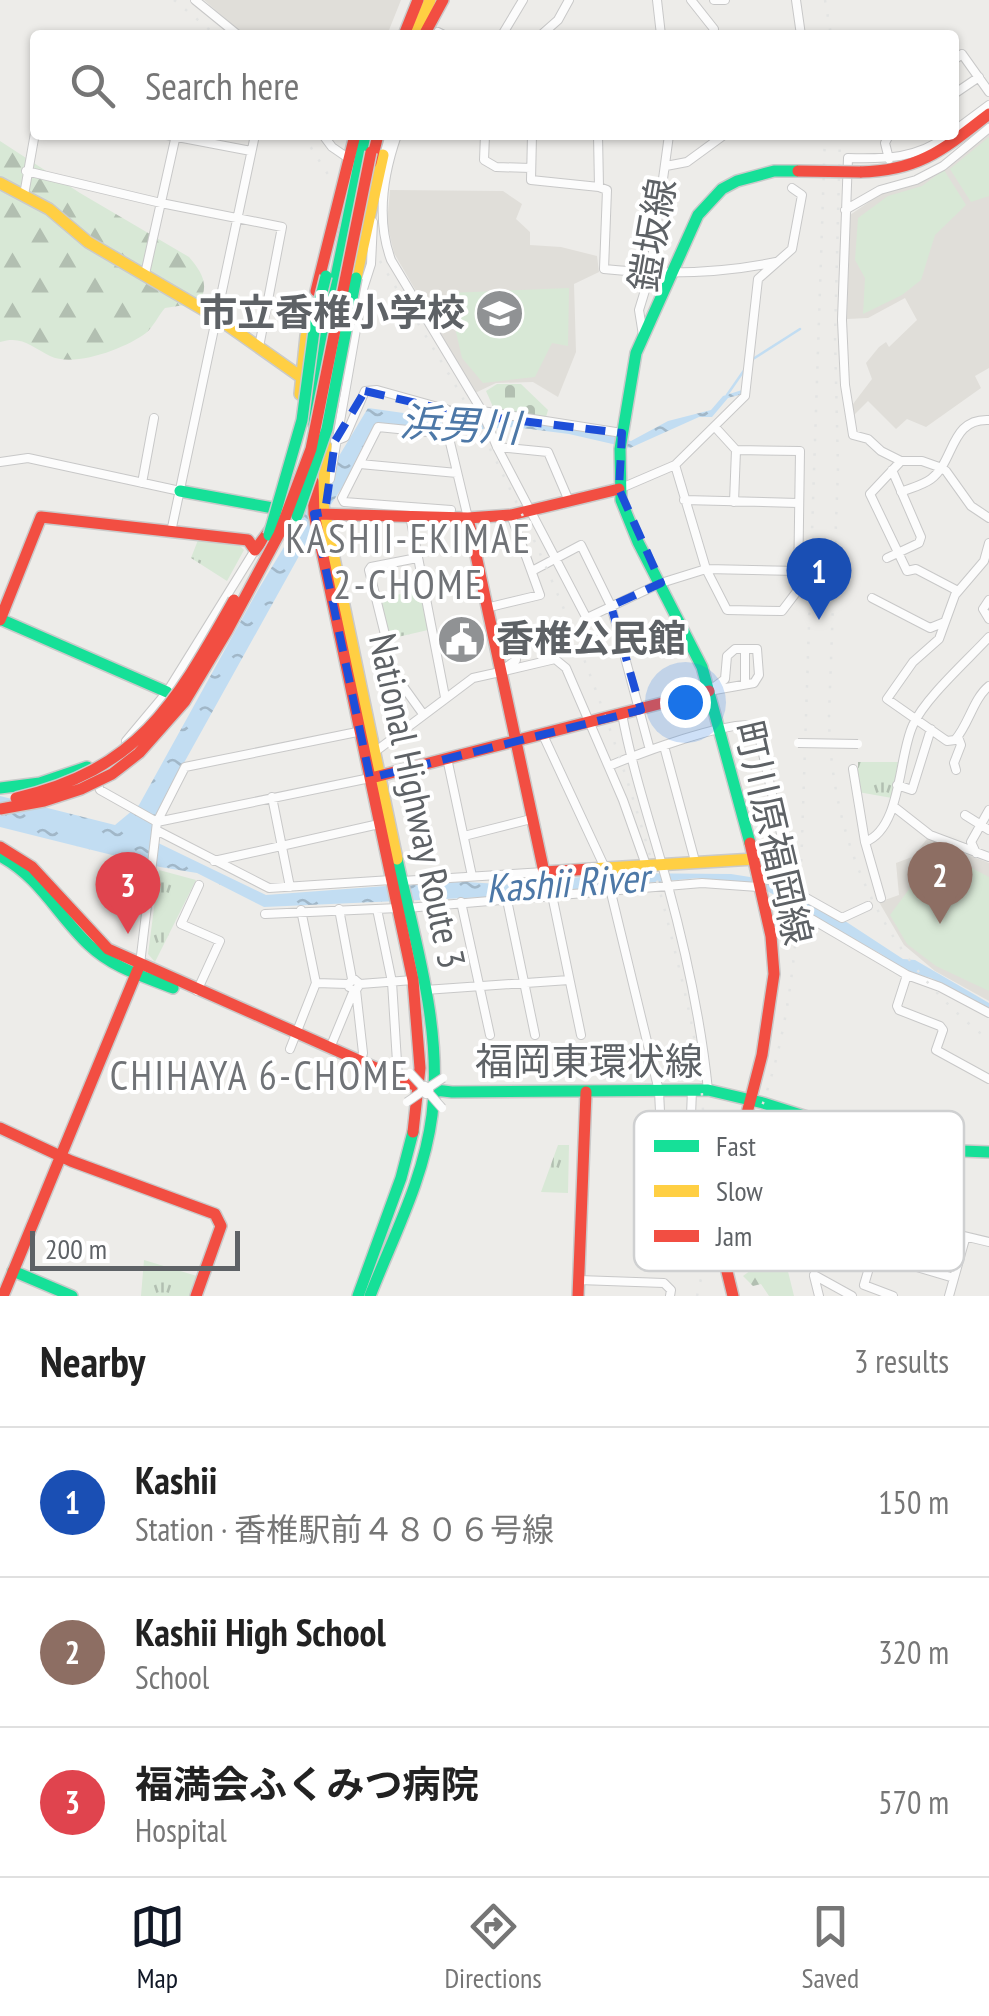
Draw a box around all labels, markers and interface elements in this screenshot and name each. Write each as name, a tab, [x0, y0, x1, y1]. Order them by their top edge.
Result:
search box	[30, 30, 959, 140]
icon: search	[65, 58, 120, 113]
text: Search here	[145, 61, 299, 110]
street label: 鎧坂線	[617, 174, 686, 295]
place label: 市立香椎小学校	[199, 287, 465, 336]
school or university icon: 市立香椎小学校	[474, 287, 526, 339]
water label: 浜男川	[399, 395, 525, 453]
district label: KASHII-EKIMAE 2-CHOME	[286, 512, 532, 610]
pin: 1	[786, 538, 852, 620]
public building icon: 香椎公民館	[435, 613, 487, 665]
place label: 香椎公民館	[496, 613, 686, 662]
street label: National Highway Route 3	[359, 629, 478, 972]
your location	[660, 677, 711, 728]
street label: 町川原福岡線	[725, 716, 824, 949]
pin: 2	[908, 842, 972, 924]
water label: Kashii River	[484, 850, 655, 914]
pin: 3	[96, 852, 160, 934]
street label: 福岡東環状線	[475, 1036, 703, 1085]
district label: CHIHAYA 6-CHOME	[110, 1049, 410, 1101]
legend	[634, 1111, 964, 1271]
text: Fast	[716, 1127, 756, 1164]
text: Slow	[716, 1172, 763, 1209]
text: Jam	[715, 1217, 752, 1254]
scale bar	[30, 1226, 240, 1270]
text: 200 m	[45, 1230, 107, 1267]
text: Nearby	[40, 1334, 145, 1389]
text: 3 results	[854, 1340, 949, 1382]
text: Kashii	[135, 1455, 217, 1504]
text: 1	[65, 1481, 80, 1523]
text: 150 m	[878, 1481, 949, 1523]
text: Station · 香椎駅前４８０６号線	[135, 1508, 554, 1550]
text: Kashii High School	[135, 1607, 386, 1656]
text: 2	[65, 1631, 80, 1673]
text: 320 m	[878, 1631, 949, 1673]
text: School	[135, 1656, 209, 1698]
text: 福満会ふくみつ病院	[135, 1759, 479, 1808]
text: 3	[65, 1781, 80, 1823]
text: 570 m	[878, 1781, 949, 1823]
text: Hospital	[135, 1809, 227, 1851]
tab: Map	[130, 1899, 185, 1996]
tab: Directions	[444, 1899, 542, 1996]
tab: Saved	[801, 1899, 859, 1996]

